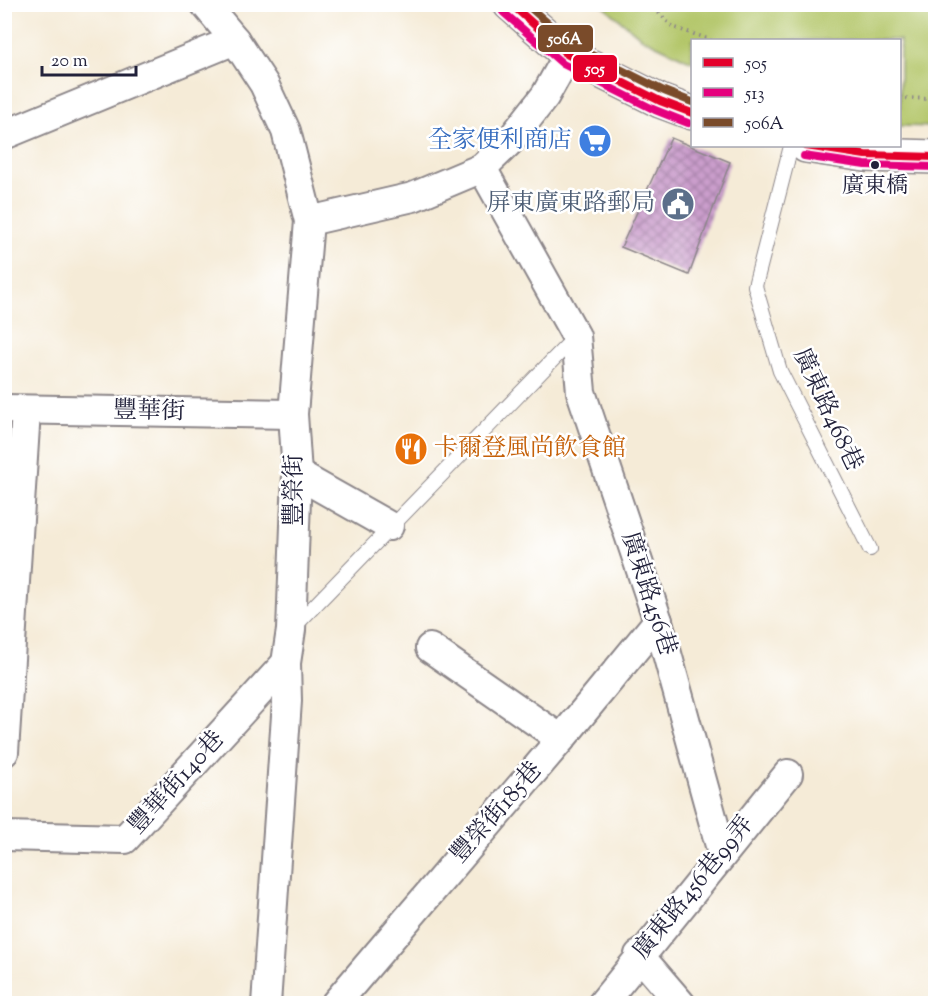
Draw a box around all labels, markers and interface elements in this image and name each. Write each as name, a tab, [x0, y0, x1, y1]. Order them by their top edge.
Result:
line badge: 506A	[537, 24, 594, 53]
text: 506A	[546, 29, 582, 52]
scale bar	[42, 39, 136, 77]
legend	[691, 39, 901, 147]
text: 20 m	[51, 49, 88, 75]
text: 505	[744, 52, 767, 78]
line badge: 505	[572, 54, 618, 83]
text: 505	[583, 59, 605, 82]
text: 513	[744, 82, 765, 108]
text: 506A	[744, 112, 784, 138]
supermarket icon: 全家便利商店	[577, 123, 613, 159]
place label: 全家便利商店	[428, 124, 572, 158]
marker: 廣東橋	[869, 159, 881, 171]
place label: 廣東橋	[842, 171, 908, 203]
public building icon: 屏東廣東路郵局	[660, 186, 696, 222]
place label: 屏東廣東路郵局	[487, 187, 655, 221]
street label: 廣東路468巷	[784, 343, 870, 477]
street label: 豐華街	[113, 394, 185, 430]
restaurant icon: 卡爾登風尚飲食館	[393, 431, 429, 467]
place label: 卡爾登風尚飲食館	[434, 432, 626, 466]
street label: 豐榮街	[278, 454, 312, 526]
street label: 廣東路456巷	[612, 528, 684, 660]
street label: 豐華街140巷	[121, 724, 233, 842]
street label: 豐榮街185巷	[443, 755, 551, 871]
street label: 廣東路456巷99弄	[626, 809, 762, 967]

